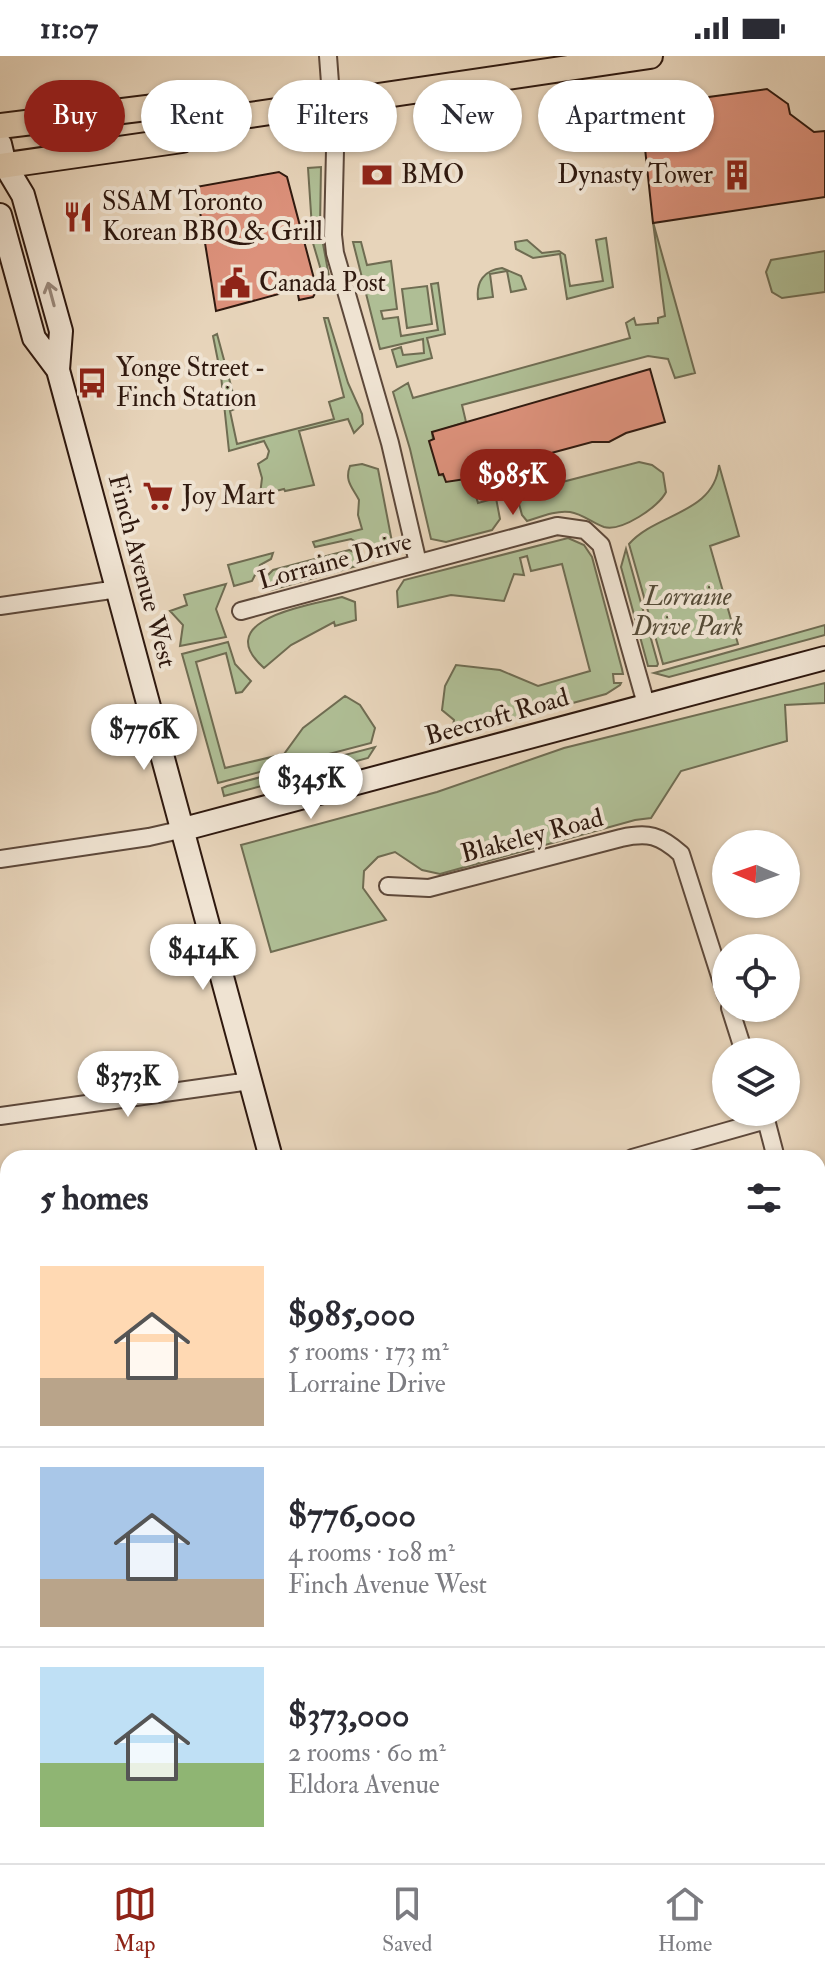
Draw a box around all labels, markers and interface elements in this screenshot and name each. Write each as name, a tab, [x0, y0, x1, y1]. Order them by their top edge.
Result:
text: 11:07	[40, 10, 98, 47]
chip: Buy	[24, 80, 125, 152]
chip: Rent	[141, 80, 252, 152]
chip: Filters	[268, 80, 397, 152]
chip: New	[413, 80, 522, 152]
chip: Apartment	[538, 80, 714, 152]
bank icon: BMO	[360, 158, 394, 192]
building icon: Dynasty Tower	[720, 158, 754, 192]
place label: BMO	[401, 159, 464, 191]
place label: Dynasty Tower	[557, 159, 713, 191]
place label: SSAM Toronto Korean BBQ & Grill	[102, 186, 323, 248]
restaurant icon: SSAM Toronto Korean BBQ & Grill	[61, 200, 95, 234]
public building icon: Canada Post	[218, 266, 252, 300]
place label: Canada Post	[259, 267, 386, 299]
one-way arrow	[42, 281, 57, 307]
place label: Yonge Street - Finch Station	[116, 352, 266, 414]
bus stop icon: Yonge Street - Finch Station	[75, 366, 109, 400]
pin: $985K	[457, 449, 569, 517]
text: $985K	[478, 459, 548, 491]
street label: Finch Avenue West	[101, 471, 183, 671]
supermarket icon: Joy Mart	[141, 479, 175, 513]
place label: Joy Mart	[181, 480, 275, 512]
street label: Lorraine Drive	[255, 525, 415, 597]
park label: Lorraine Drive Park	[632, 581, 743, 643]
street label: Beecroft Road	[421, 681, 573, 753]
pin: $776K	[88, 704, 200, 772]
text: $776K	[109, 714, 179, 746]
pin: $345K	[255, 753, 367, 821]
text: $345K	[277, 763, 345, 795]
street label: Blakeley Road	[457, 802, 607, 870]
north arrow	[712, 830, 800, 918]
map controls	[712, 830, 800, 1126]
pin: $414K	[147, 924, 259, 992]
text: $414K	[168, 934, 238, 966]
button: locate	[712, 934, 800, 1022]
button: layers	[712, 1038, 800, 1126]
pin: $373K	[72, 1051, 184, 1119]
text: $373K	[96, 1061, 160, 1093]
icon: filters	[742, 1176, 786, 1220]
text: 5 homes	[40, 1177, 148, 1220]
text: $985,000	[288, 1293, 415, 1336]
icon: home	[104, 1298, 200, 1394]
text: 5 rooms · 173 m²	[288, 1336, 449, 1368]
text: Lorraine Drive	[288, 1368, 446, 1400]
text: $776,000	[288, 1494, 416, 1537]
icon: home	[104, 1499, 200, 1595]
text: 4 rooms · 108 m²	[288, 1537, 455, 1569]
text: Finch Avenue West	[288, 1569, 487, 1601]
text: $373,000	[288, 1694, 409, 1737]
icon: home	[104, 1699, 200, 1795]
text: 2 rooms · 60 m²	[288, 1737, 446, 1769]
text: Eldora Avenue	[288, 1769, 440, 1801]
tab: Map	[113, 1882, 157, 1958]
tab: Saved	[382, 1882, 432, 1958]
tab: Home	[658, 1882, 712, 1958]

